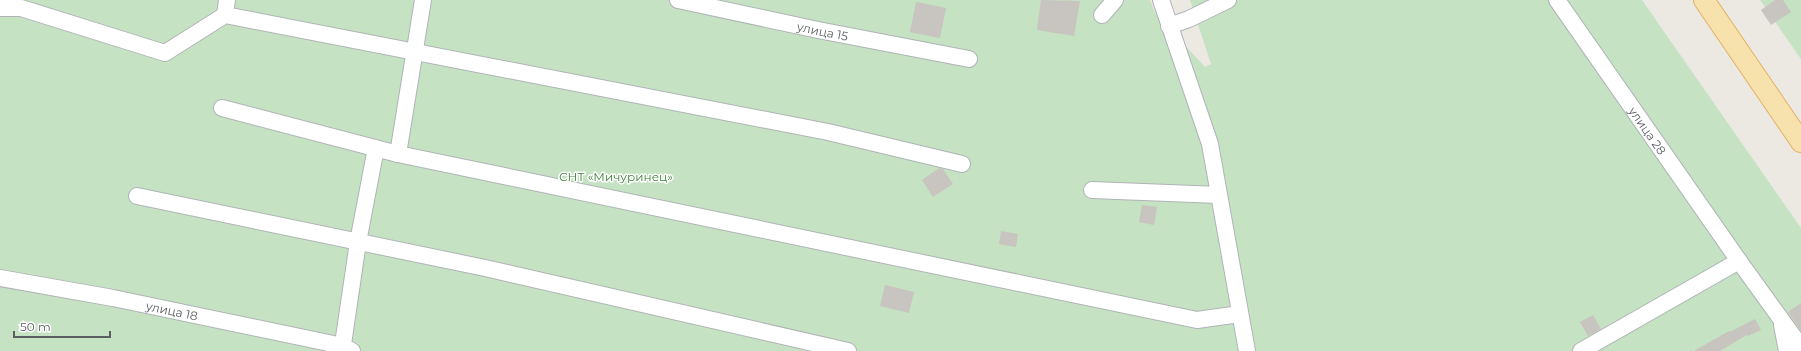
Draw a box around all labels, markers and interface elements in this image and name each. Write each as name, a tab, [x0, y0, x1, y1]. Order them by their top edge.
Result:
street label: улица 15	[795, 18, 850, 43]
street label: улица 28	[1625, 103, 1670, 158]
park label: СНТ «Мичуринец»	[559, 169, 673, 184]
street label: улица 18	[144, 297, 200, 323]
scale bar	[14, 313, 110, 339]
text: 50 m	[20, 319, 51, 334]

